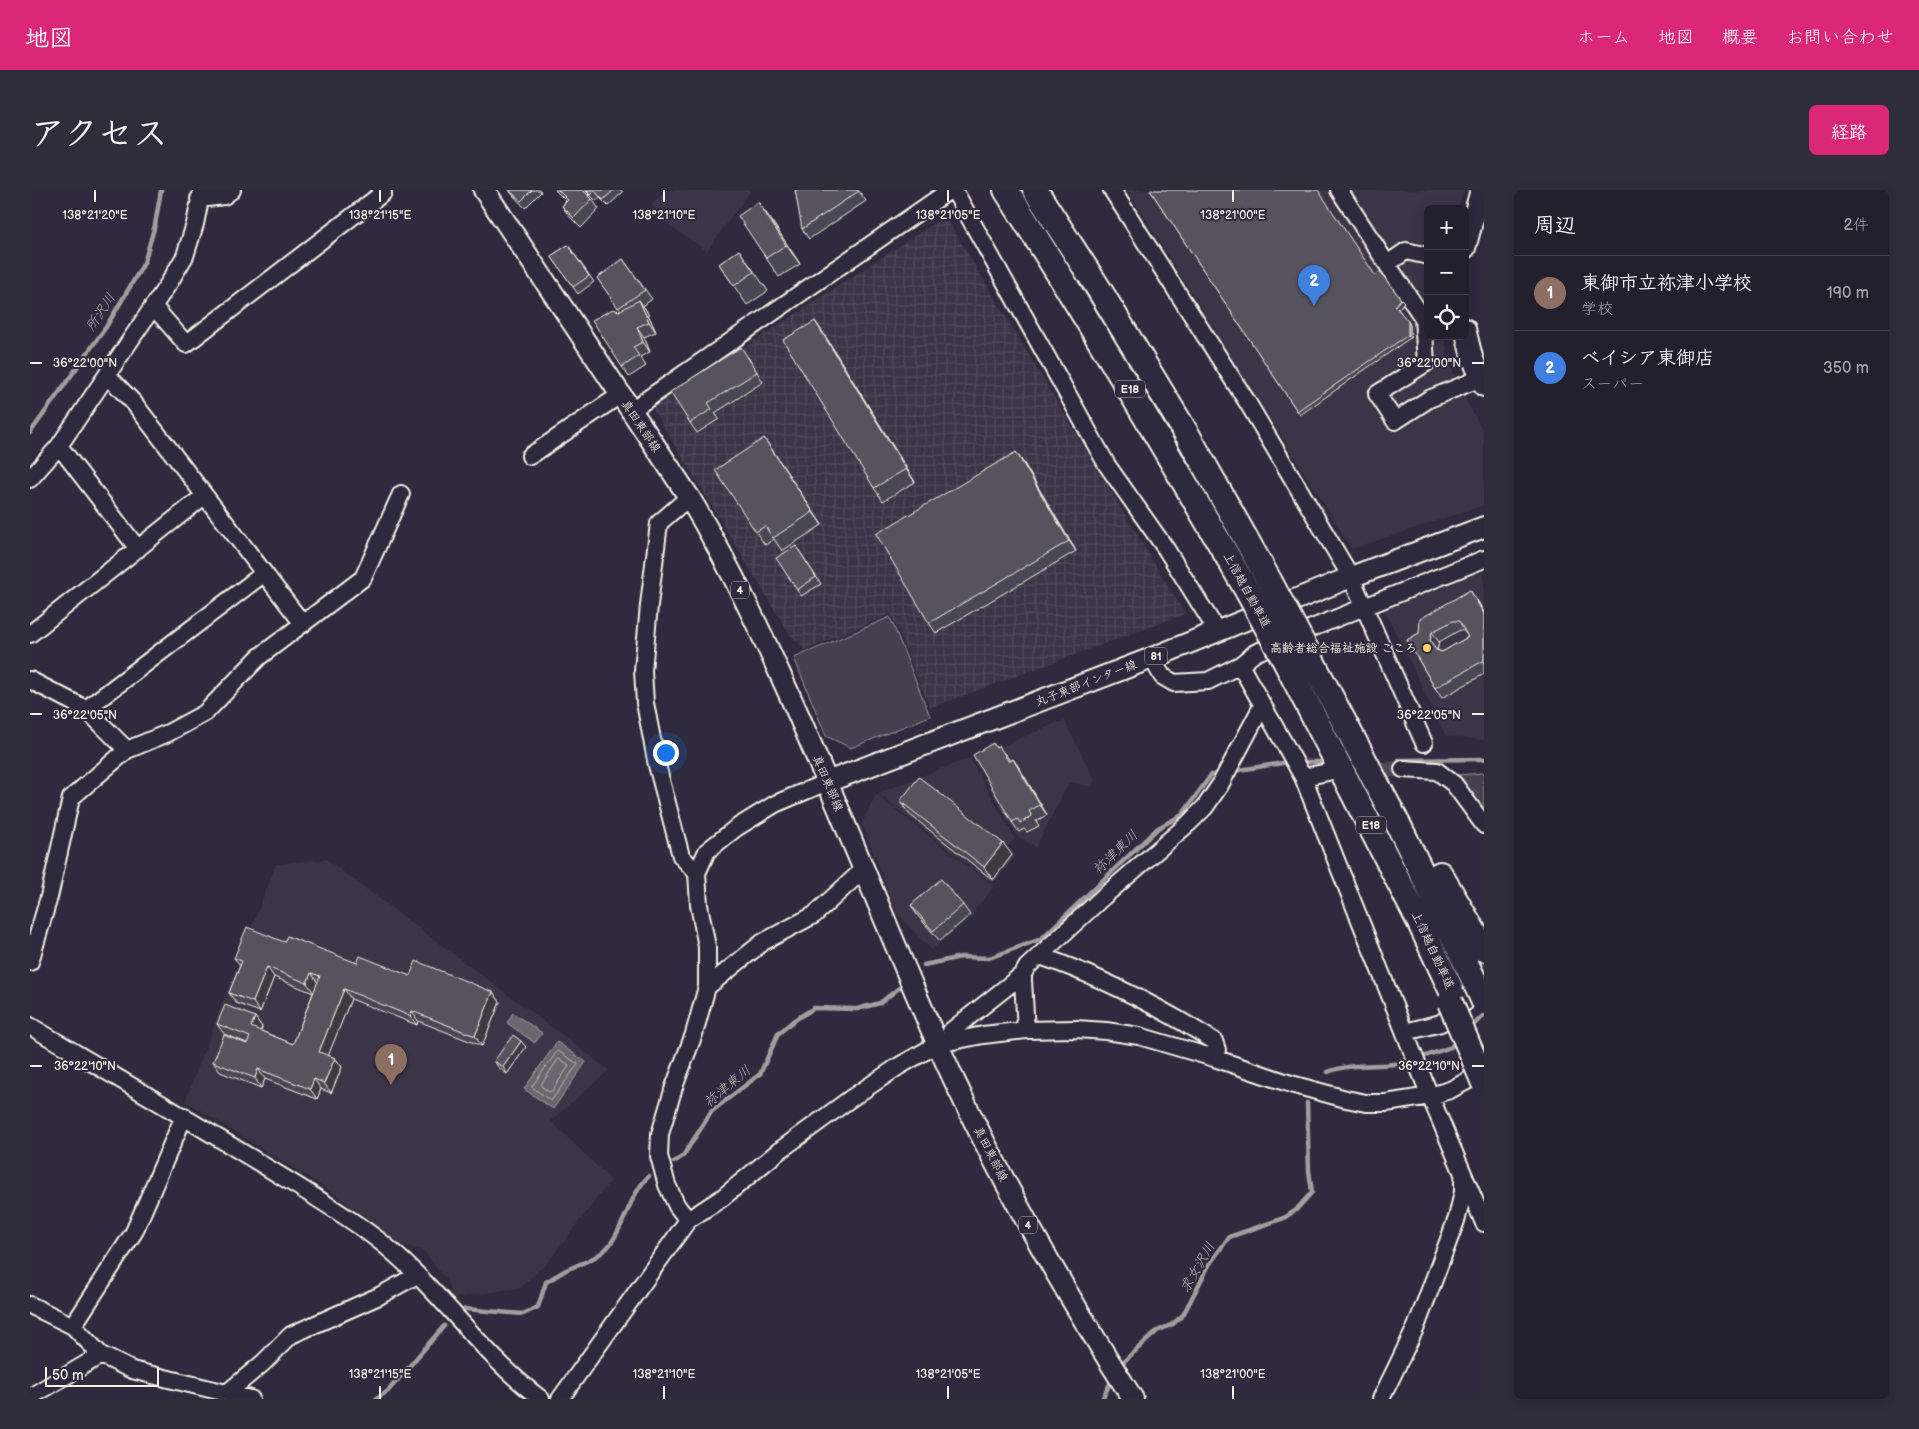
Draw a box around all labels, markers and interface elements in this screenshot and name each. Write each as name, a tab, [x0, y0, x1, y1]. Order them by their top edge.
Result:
text: 地図	[25, 24, 73, 53]
text: ホーム	[1577, 27, 1630, 48]
text: 地図	[1658, 27, 1694, 48]
text: 概要	[1722, 27, 1758, 48]
text: お問い合わせ	[1786, 27, 1894, 48]
button: 経路	[1809, 105, 1889, 155]
text: アクセス	[30, 113, 168, 156]
map controls	[1424, 205, 1469, 340]
button: +	[1424, 205, 1469, 250]
text: 138°21'20"E	[62, 208, 128, 223]
text: 138°21'15"E	[349, 208, 411, 223]
text: 138°21'10"E	[633, 208, 696, 223]
text: 138°21'05"E	[915, 208, 981, 223]
text: 138°21'00"E	[1200, 208, 1266, 223]
text: 周辺	[1534, 213, 1576, 238]
text: 2件	[1844, 216, 1869, 235]
button: −	[1424, 250, 1469, 295]
pin: 2	[1298, 265, 1330, 306]
text: 東御市立祢津小学校	[1581, 272, 1752, 295]
text: 1	[1547, 284, 1553, 303]
text: 190 m	[1827, 284, 1869, 303]
water label: 所沢川	[82, 290, 119, 335]
button: locate	[1424, 295, 1469, 340]
text: 学校	[1581, 300, 1613, 319]
text: ベイシア東御店	[1581, 347, 1714, 370]
text: 36°22'00"N	[53, 356, 117, 371]
text: 36°22'00"N	[1397, 356, 1461, 371]
text: 2	[1545, 359, 1555, 378]
text: 350 m	[1823, 359, 1869, 378]
text: スーパー	[1581, 375, 1644, 394]
road number: E18	[1115, 380, 1145, 398]
street label: 真田東部線	[618, 397, 664, 455]
street label: 上信越自動車道	[1220, 550, 1273, 631]
road number: 4	[731, 582, 749, 598]
place label: 高齢者総合福祉施設 こころ	[1270, 641, 1417, 656]
marker: 高齢者総合福祉施設 こころ	[1421, 642, 1433, 654]
road number: 81	[1145, 648, 1167, 664]
street label: 丸子東部インター線	[1033, 657, 1139, 710]
text: 36°22'05"N	[53, 708, 117, 723]
text: 36°22'05"N	[1397, 708, 1461, 723]
your location	[653, 740, 679, 766]
street label: 真田東部線	[809, 753, 846, 814]
road number: E18	[1356, 816, 1386, 834]
water label: 祢津東川	[1089, 827, 1141, 878]
street label: 上信越自動車道	[1408, 909, 1457, 991]
pin: 1	[375, 1044, 407, 1085]
text: 36°22'10"N	[54, 1059, 116, 1074]
text: 36°22'10"N	[1398, 1059, 1460, 1074]
water label: 祢津東川	[700, 1062, 754, 1111]
street label: 真田東部線	[970, 1124, 1011, 1184]
road number: 4	[1019, 1216, 1037, 1234]
water label: 求女沢川	[1176, 1239, 1219, 1296]
scale bar	[45, 1364, 159, 1387]
text: 50 m	[52, 1367, 84, 1384]
text: 138°21'15"E	[349, 1367, 411, 1382]
text: 138°21'10"E	[633, 1367, 696, 1382]
text: 138°21'05"E	[915, 1367, 981, 1382]
text: 138°21'00"E	[1200, 1367, 1266, 1382]

